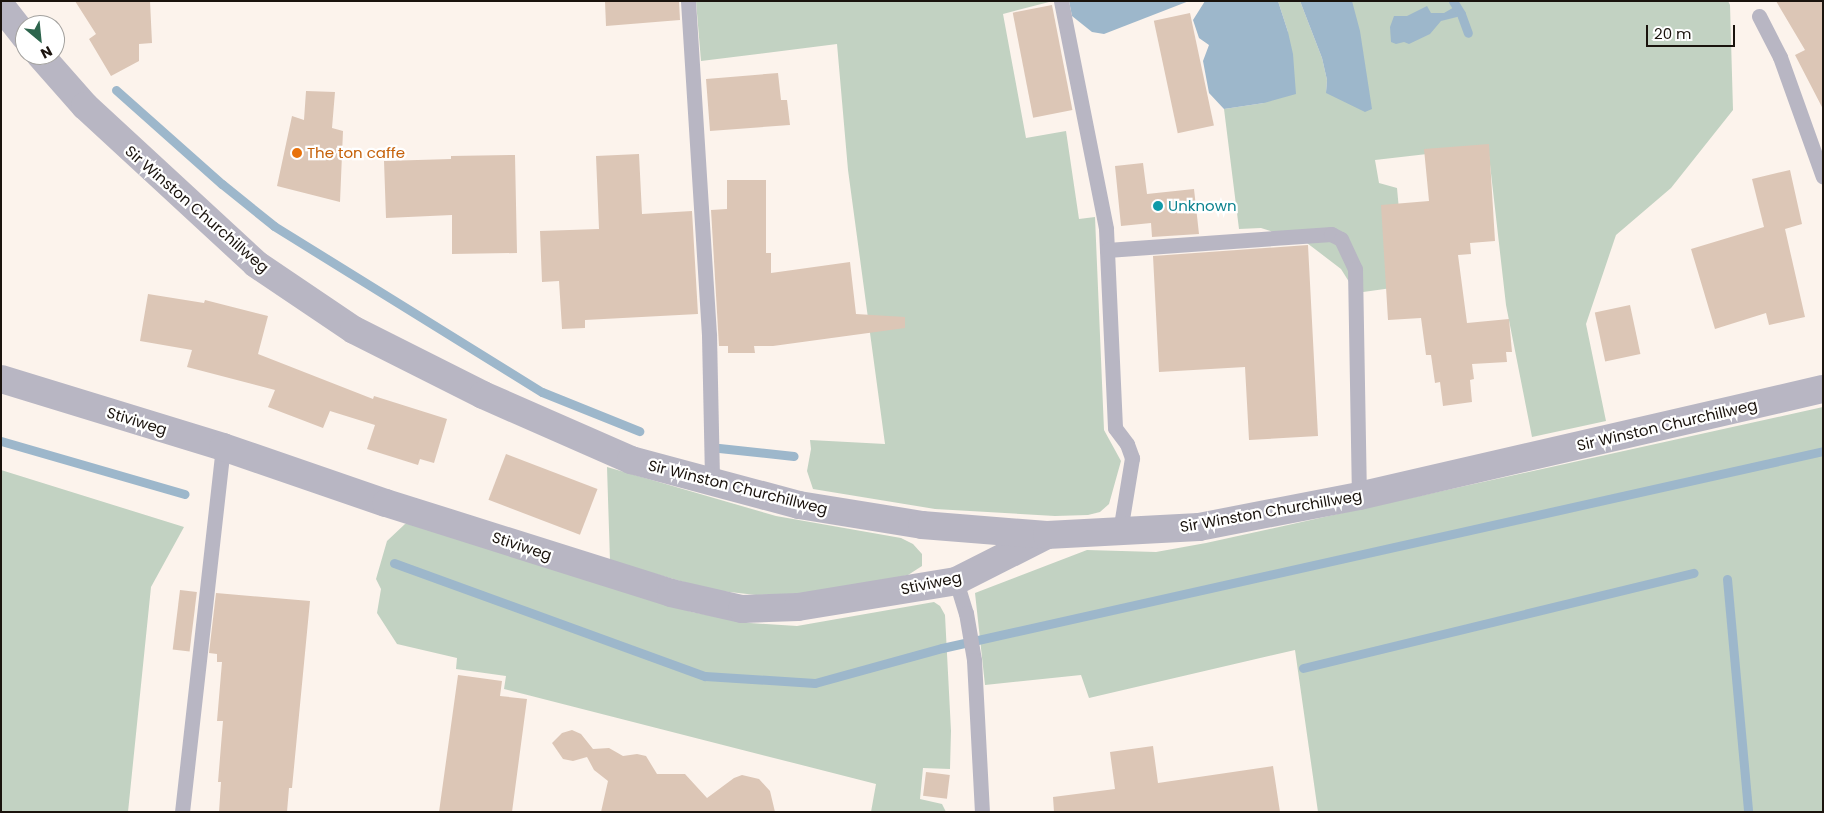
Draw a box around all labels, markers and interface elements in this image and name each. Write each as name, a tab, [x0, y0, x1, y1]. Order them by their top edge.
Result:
north arrow	[15, 15, 65, 65]
scale bar	[1649, 15, 1738, 47]
text: 20 m	[1654, 23, 1692, 44]
text: N	[37, 41, 56, 64]
street label: Sir Winston Churchillweg	[122, 142, 272, 276]
place label: The ton caffe	[307, 144, 405, 162]
marker: The ton caffe	[291, 147, 303, 159]
place label: Unknown	[1168, 197, 1237, 215]
marker: Unknown	[1152, 200, 1164, 212]
street label: Sir Winston Churchillweg	[1575, 395, 1759, 455]
street label: Stiviweg	[105, 403, 169, 439]
street label: Sir Winston Churchillweg	[646, 456, 830, 518]
street label: Sir Winston Churchillweg	[1179, 486, 1363, 536]
street label: Stiviweg	[490, 528, 554, 564]
street label: Stiviweg	[899, 568, 963, 598]

